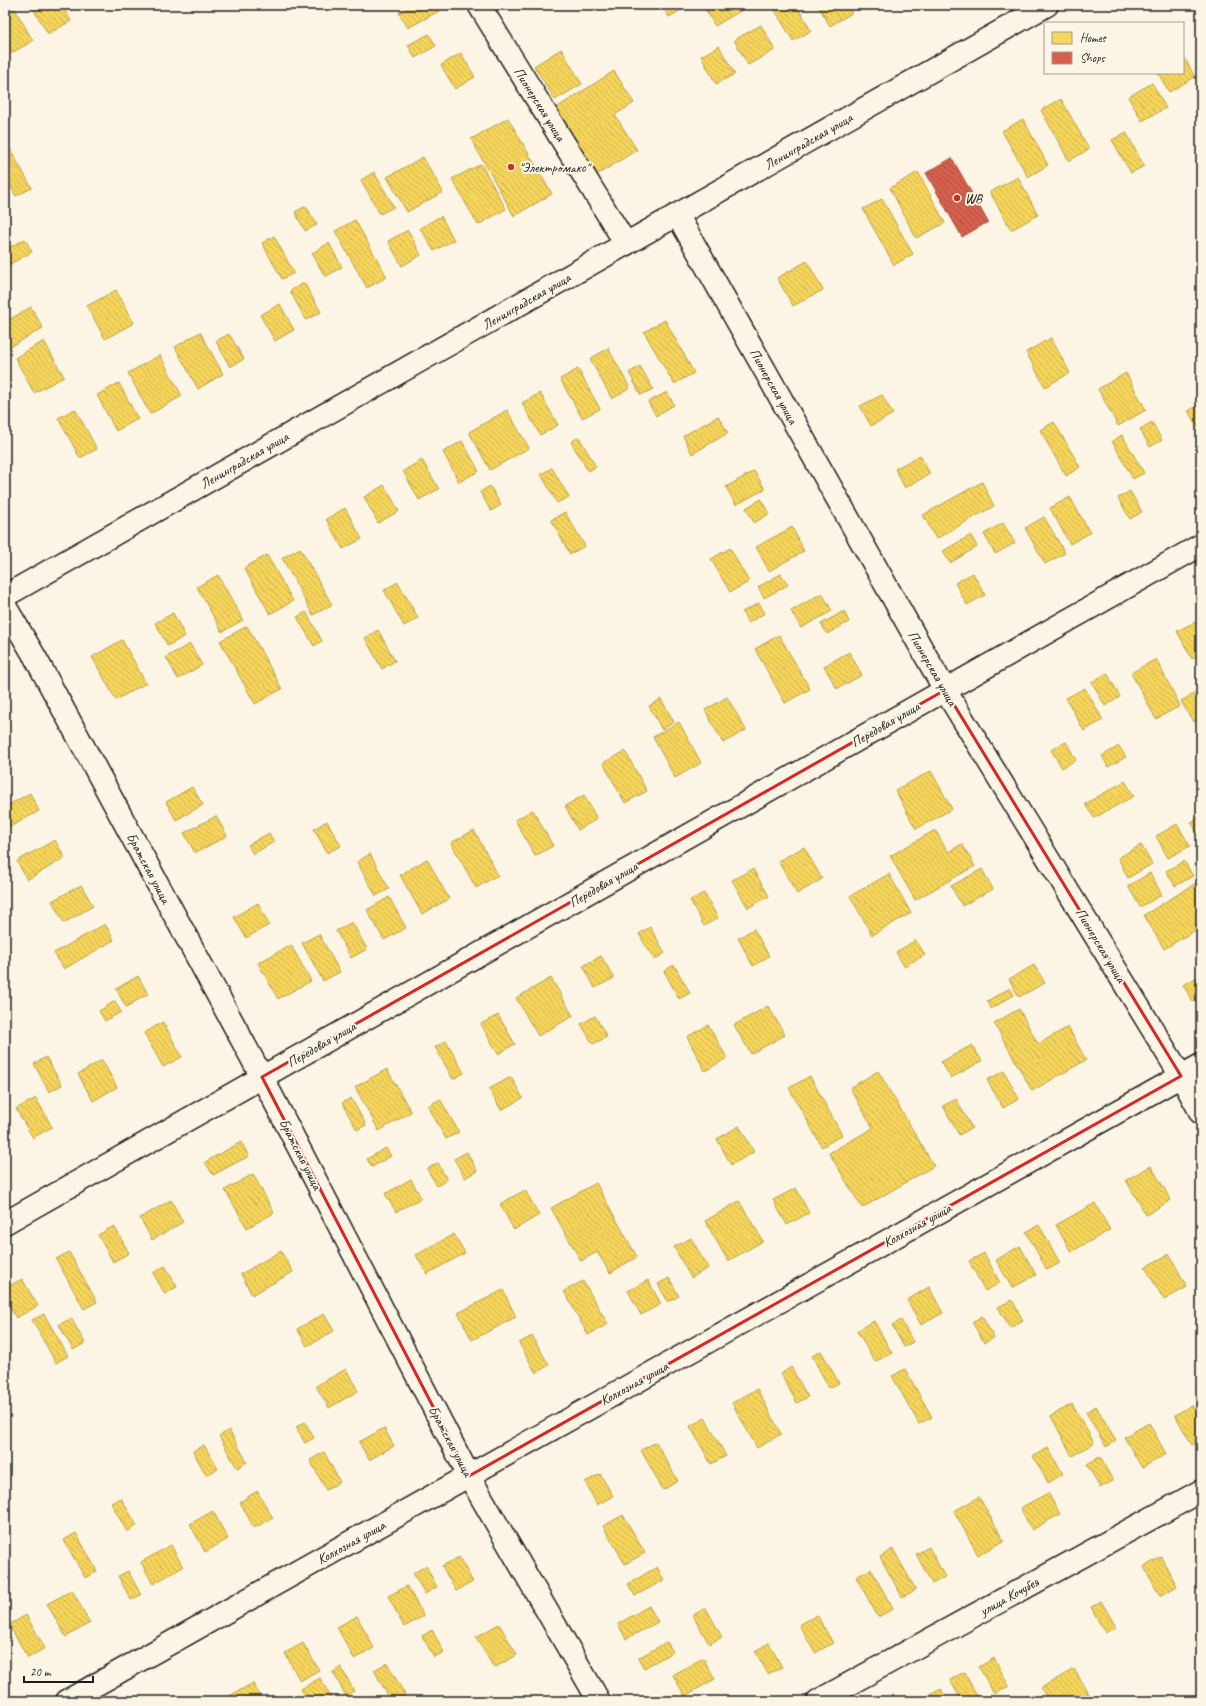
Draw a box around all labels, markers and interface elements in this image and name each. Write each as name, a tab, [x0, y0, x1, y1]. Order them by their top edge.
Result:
legend	[1044, 22, 1184, 74]
text: Homes	[1080, 30, 1107, 46]
text: Shops	[1080, 50, 1105, 66]
street label: Пионерская улица	[510, 64, 570, 145]
street label: Ленинградская улица	[761, 109, 857, 174]
place label: "Электромакс"	[519, 159, 592, 176]
marker: "Электромакс"	[506, 162, 516, 172]
place label: WB	[965, 190, 984, 207]
marker: WB	[952, 193, 962, 203]
street label: Ленинградская улица	[479, 269, 575, 334]
street label: Пионерская улица	[746, 345, 802, 428]
street label: Ленинградская улица	[197, 428, 293, 493]
street label: Пионерская улица	[904, 628, 962, 710]
street label: Передовая улица	[848, 697, 924, 751]
street label: Братская улица	[123, 830, 175, 908]
street label: Передовая улица	[566, 857, 642, 911]
street label: Пионерская улица	[1072, 905, 1130, 987]
street label: Передовая улица	[284, 1017, 360, 1071]
street label: Братская улица	[275, 1116, 326, 1194]
street label: Колхозная улица	[880, 1199, 955, 1251]
street label: Колхозная улица	[597, 1357, 672, 1409]
street label: Братская улица	[425, 1403, 477, 1481]
street label: Колхозная улица	[314, 1516, 389, 1568]
street label: улица Кочубея	[976, 1573, 1042, 1620]
scale bar	[24, 1658, 93, 1684]
text: 20 m	[30, 1664, 52, 1680]

